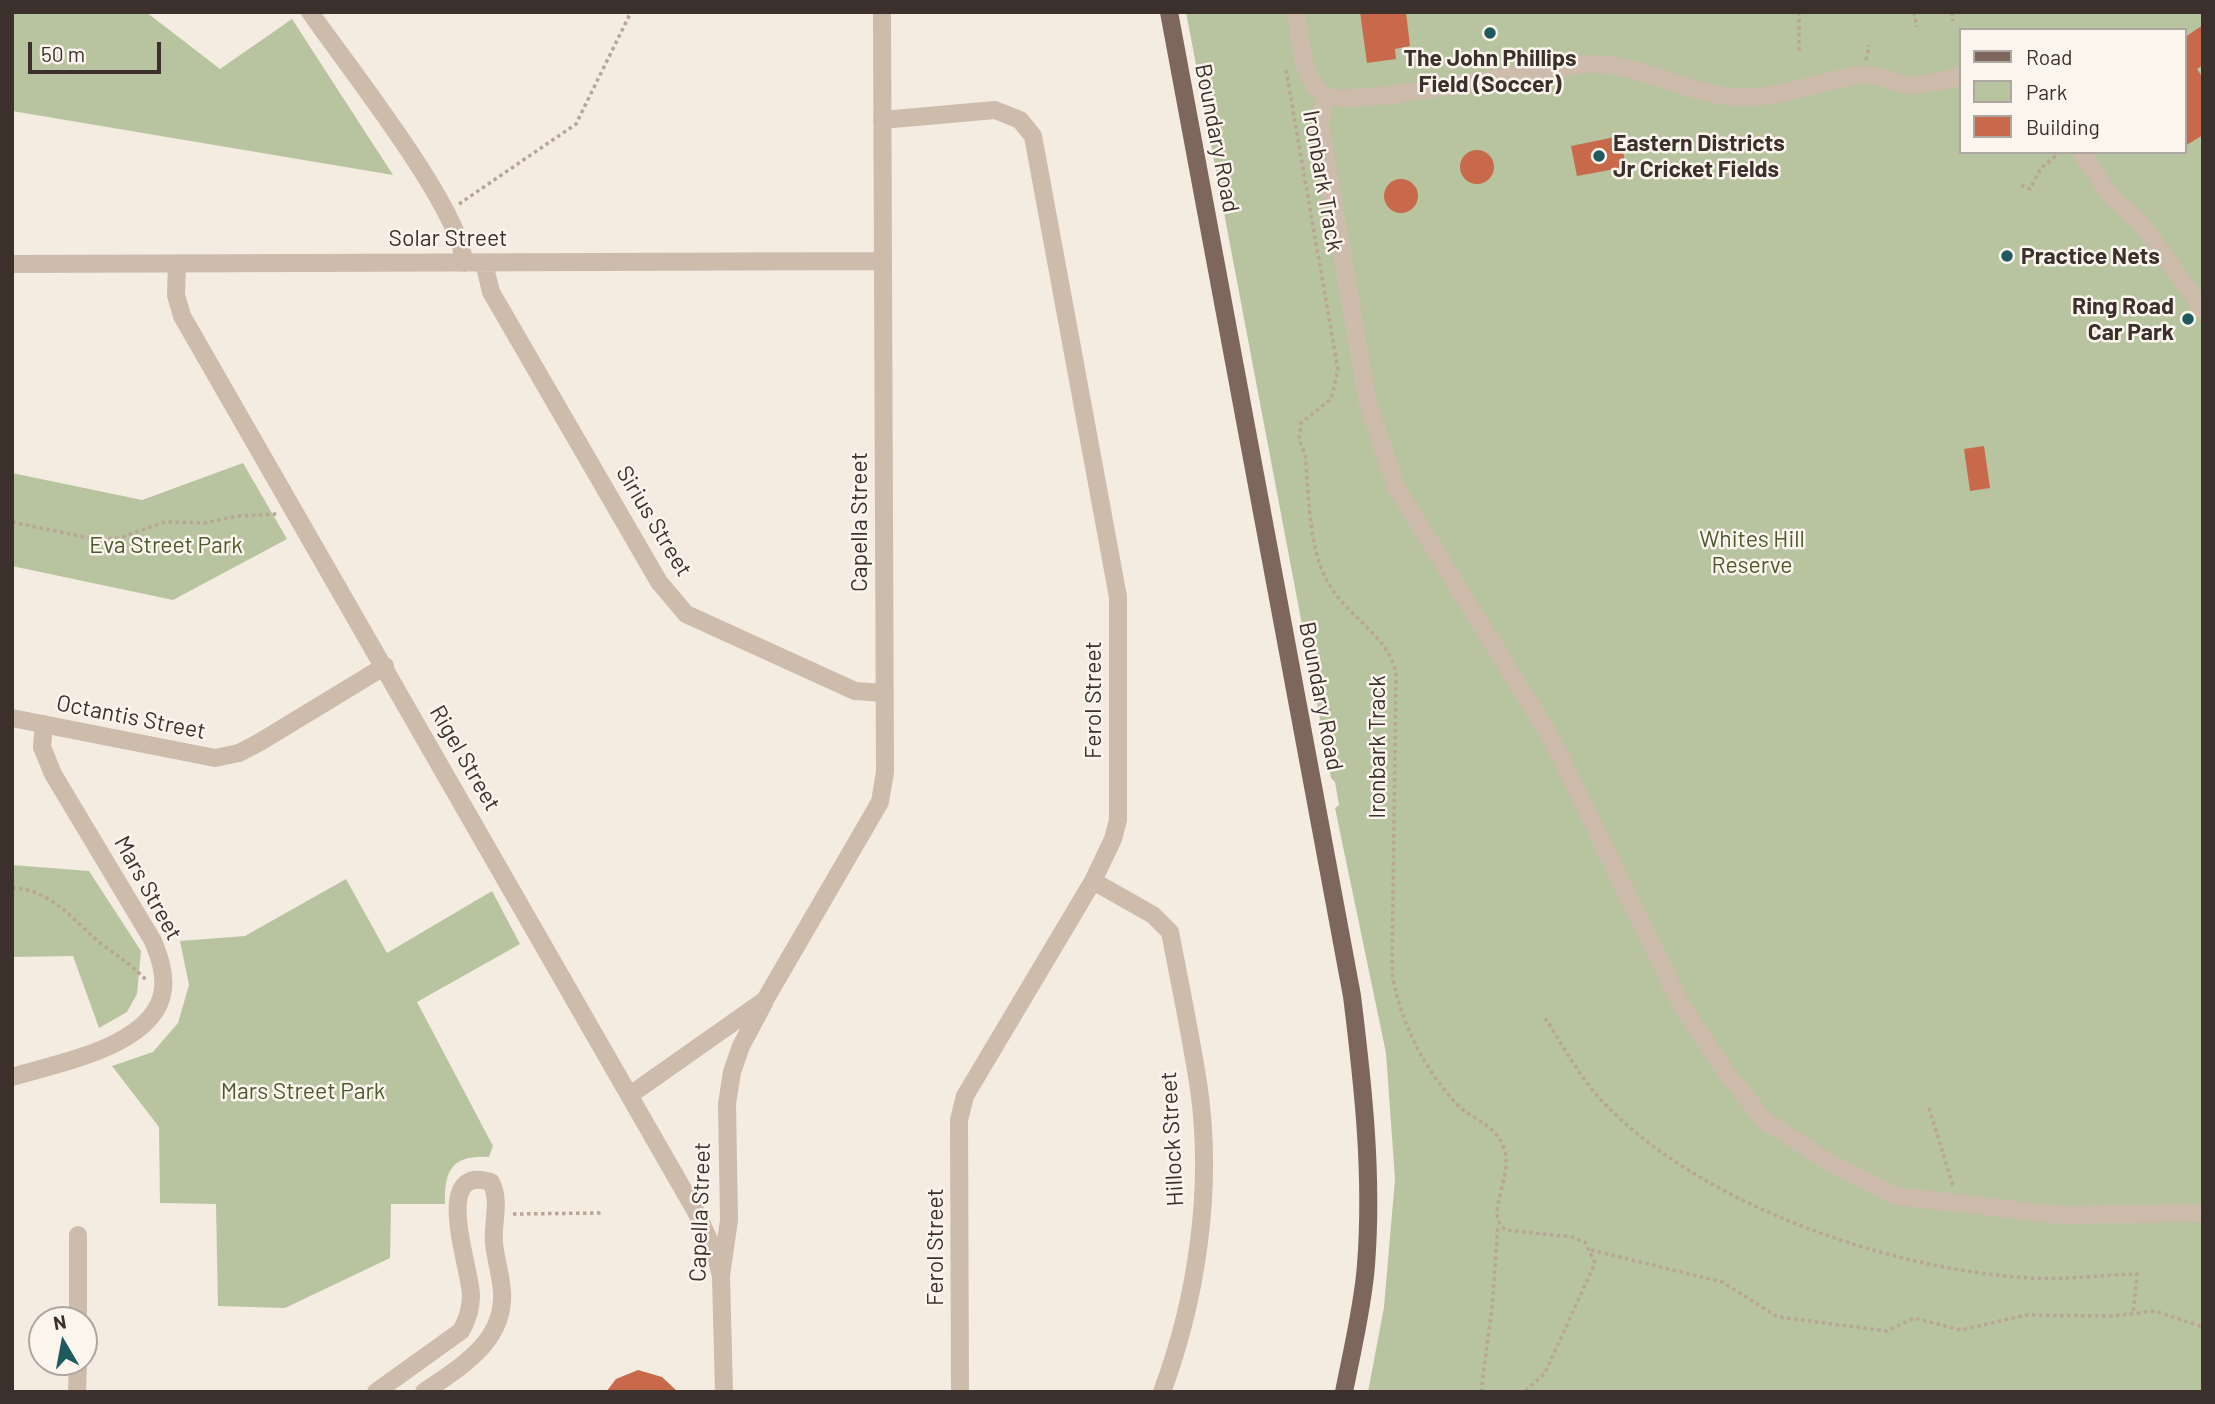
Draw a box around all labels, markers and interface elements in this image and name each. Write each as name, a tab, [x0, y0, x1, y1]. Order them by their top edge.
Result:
marker: The John Phillips Field (Soccer)	[1482, 25, 1498, 41]
scale bar	[32, 28, 164, 72]
legend	[1960, 28, 2187, 154]
text: 50 m	[41, 41, 85, 66]
place label: The John Phillips Field (Soccer)	[1404, 44, 1576, 98]
text: Road	[2026, 44, 2072, 69]
street label: Boundary Road	[1189, 61, 1245, 215]
text: Park	[2026, 79, 2067, 104]
street label: Ironbark Track	[1297, 108, 1349, 254]
text: Building	[2026, 114, 2100, 139]
place label: Eastern Districts Jr Cricket Fields	[1613, 129, 1785, 183]
marker: Eastern Districts Jr Cricket Fields	[1591, 148, 1607, 164]
street label: Solar Street	[389, 224, 507, 252]
place label: Practice Nets	[2021, 242, 2160, 270]
marker: Practice Nets	[1999, 248, 2015, 264]
place label: Ring Road Car Park	[2072, 292, 2174, 346]
marker: Ring Road Car Park	[2180, 311, 2196, 327]
street label: Capella Street	[845, 452, 873, 592]
street label: Sirius Street	[610, 461, 698, 581]
park label: Whites Hill Reserve	[1699, 525, 1805, 579]
park label: Eva Street Park	[89, 531, 243, 559]
street label: Boundary Road	[1293, 619, 1349, 773]
street label: Ferol Street	[1079, 641, 1107, 759]
street label: Ironbark Track	[1363, 675, 1391, 819]
street label: Octantis Street	[54, 689, 208, 745]
street label: Rigel Street	[424, 700, 506, 816]
street label: Mars Street	[108, 831, 188, 945]
street label: Hillock Street	[1155, 1071, 1189, 1207]
park label: Mars Street Park	[221, 1077, 385, 1105]
street label: Capella Street	[684, 1142, 716, 1282]
street label: Ferol Street	[921, 1188, 949, 1306]
north arrow	[28, 1306, 98, 1376]
text: N	[51, 1309, 68, 1334]

